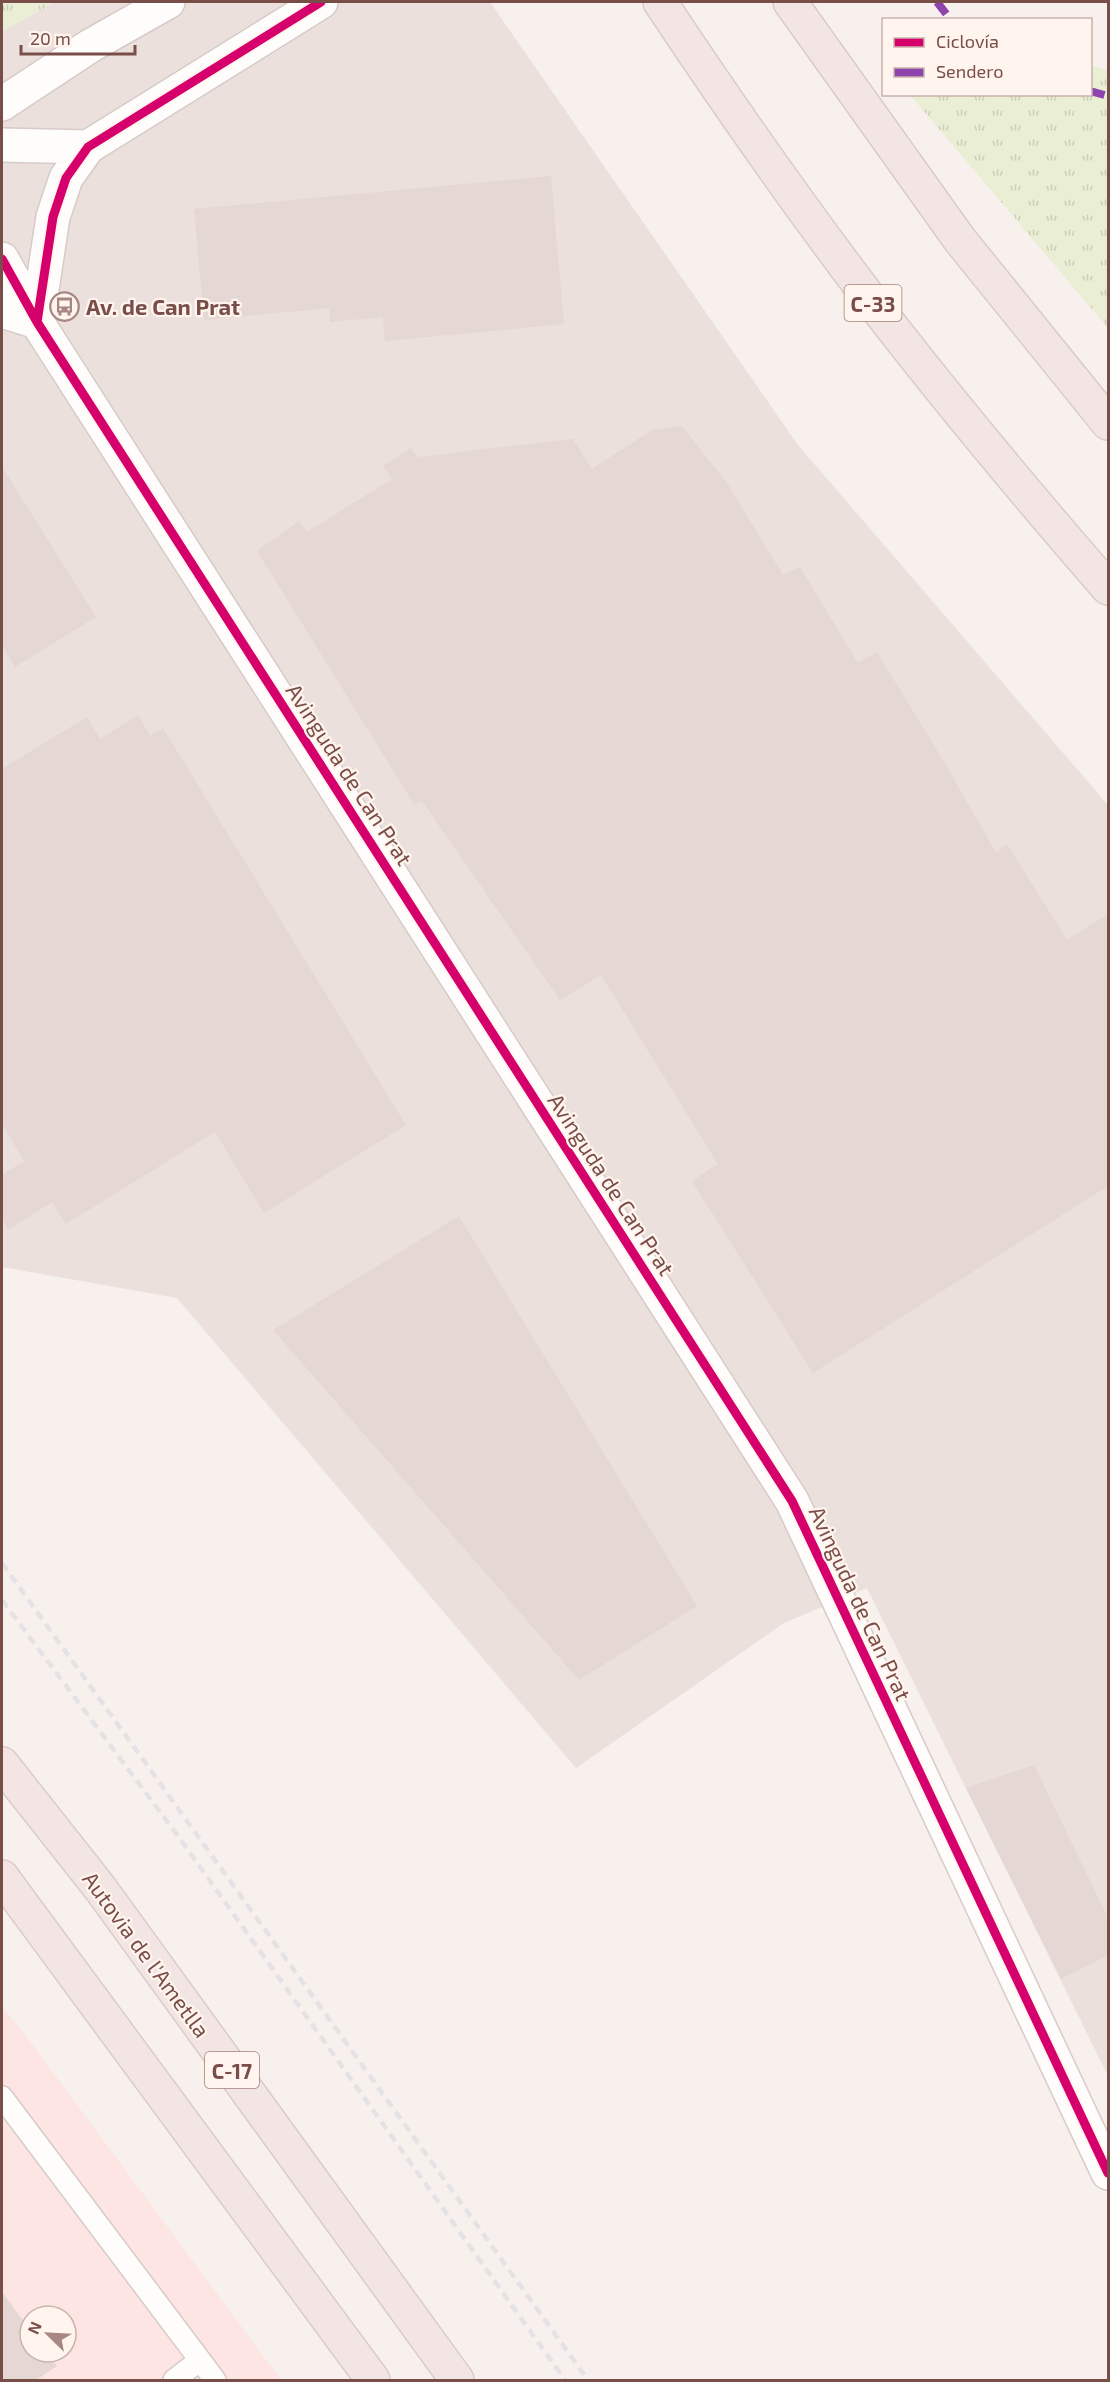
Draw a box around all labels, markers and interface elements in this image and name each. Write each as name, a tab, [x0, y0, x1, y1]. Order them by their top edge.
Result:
scale bar	[21, 18, 135, 56]
legend	[882, 18, 1092, 96]
text: 20 m	[30, 27, 71, 49]
text: Ciclovía	[936, 30, 999, 52]
text: Sendero	[936, 60, 1003, 82]
road number: C-33	[844, 285, 902, 321]
bus stop icon: Av. de Can Prat	[49, 290, 81, 322]
place label: Av. de Can Prat	[86, 293, 240, 319]
street label: Avinguda de Can Prat	[282, 678, 418, 870]
street label: Avinguda de Can Prat	[544, 1088, 680, 1280]
street label: Avinguda de Can Prat	[805, 1502, 917, 1704]
street label: Autovia de l'Ametlla	[78, 1866, 216, 2042]
road number: C-17	[205, 2052, 259, 2088]
north arrow	[18, 2304, 78, 2364]
text: N	[23, 2319, 45, 2337]

